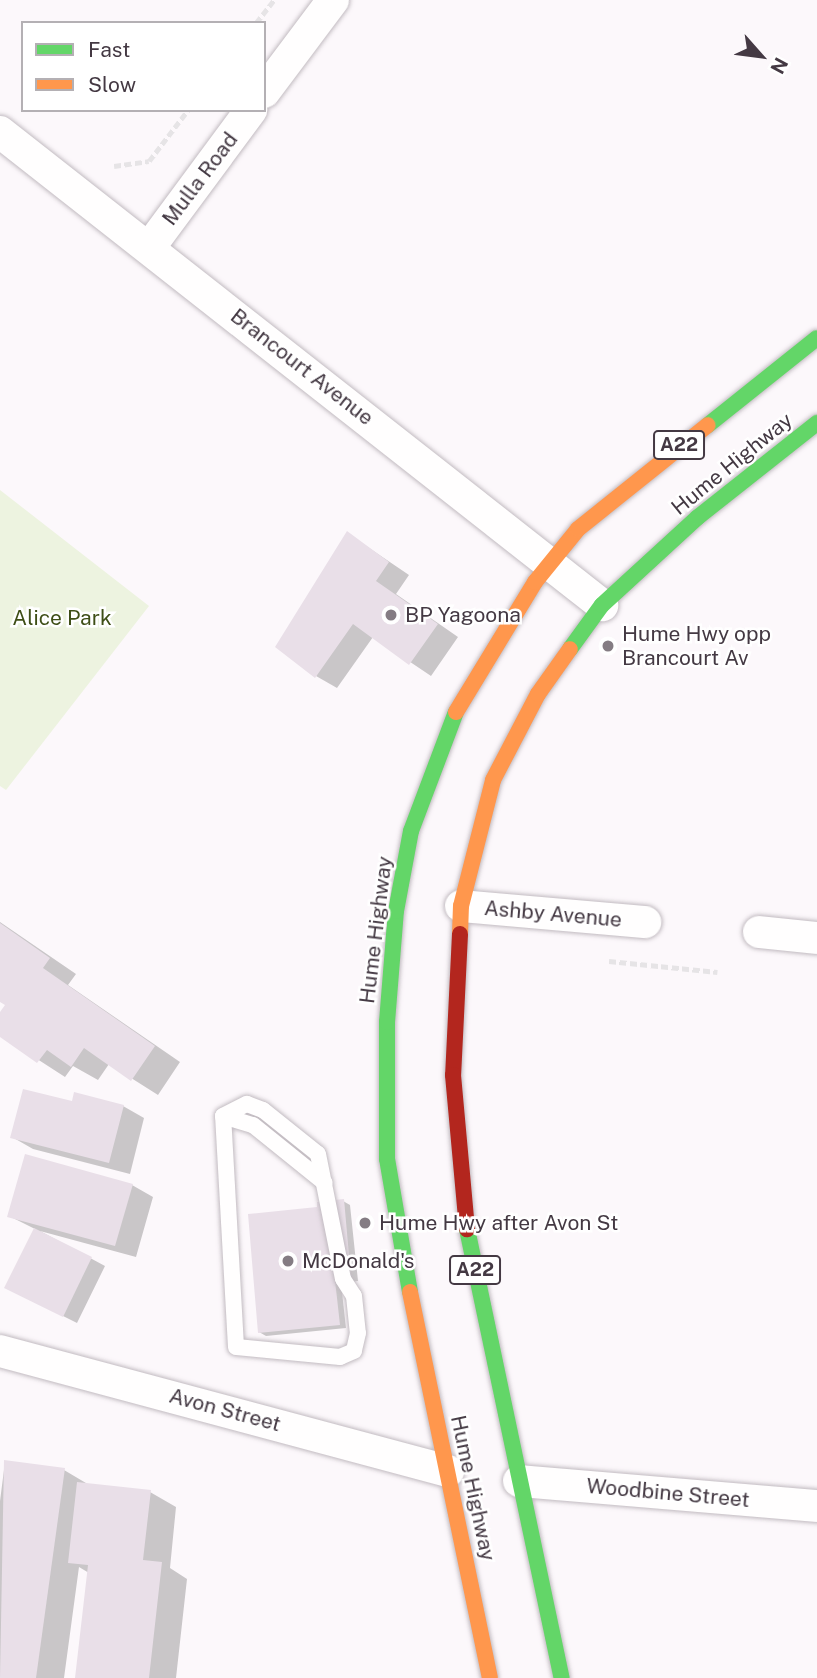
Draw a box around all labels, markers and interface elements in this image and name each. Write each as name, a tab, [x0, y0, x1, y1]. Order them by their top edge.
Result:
legend	[21, 21, 266, 112]
north arrow	[726, 21, 796, 91]
text: Fast	[88, 37, 130, 62]
text: N	[766, 54, 793, 78]
text: Slow	[88, 72, 136, 97]
street label: Mulla Road	[157, 128, 243, 230]
street label: Brancourt Avenue	[226, 303, 378, 431]
street label: Hume Highway	[666, 408, 798, 520]
road number: A22	[653, 430, 705, 460]
place label: BP Yagoona	[405, 602, 521, 628]
park label: Alice Park	[12, 605, 112, 631]
marker: BP Yagoona	[383, 607, 399, 623]
place label: Hume Hwy opp Brancourt Av	[622, 621, 771, 671]
marker: Hume Hwy opp Brancourt Av	[600, 638, 616, 654]
street label: Hume Highway	[354, 855, 398, 1005]
street label: Ashby Avenue	[483, 895, 623, 933]
place label: Hume Hwy after Avon St	[379, 1210, 619, 1236]
marker: Hume Hwy after Avon St	[357, 1215, 373, 1231]
place label: McDonald's	[302, 1248, 414, 1274]
marker: McDonald's	[280, 1253, 296, 1269]
road number: A22	[449, 1254, 501, 1286]
street label: Avon Street	[166, 1383, 284, 1437]
street label: Hume Highway	[445, 1413, 501, 1563]
street label: Woodbine Street	[585, 1473, 751, 1513]

